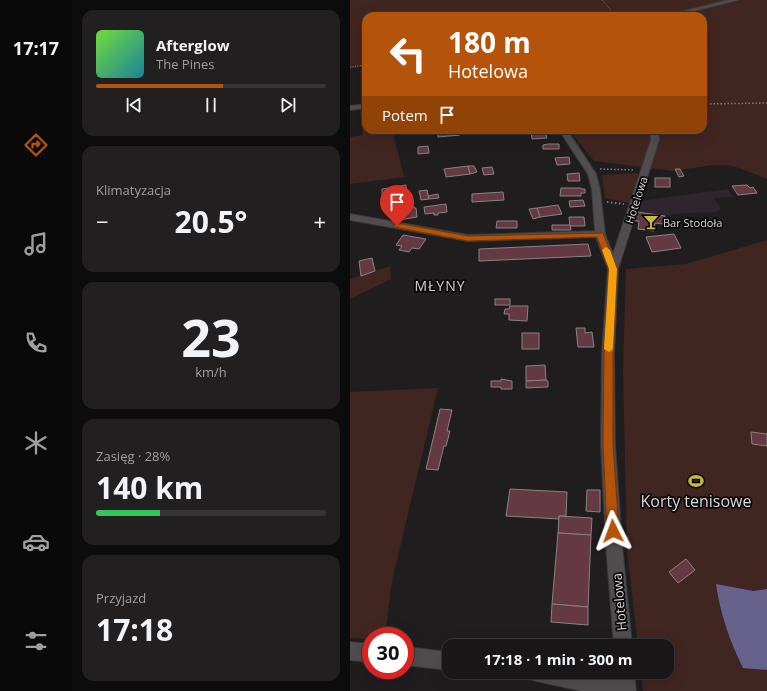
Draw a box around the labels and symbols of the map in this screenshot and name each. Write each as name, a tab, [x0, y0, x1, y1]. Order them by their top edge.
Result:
street label: Hotelowa	[621, 174, 651, 226]
pin	[380, 185, 414, 226]
bar icon: Bar Stodoła	[642, 213, 660, 231]
place label: Bar Stodoła	[663, 215, 722, 230]
district label: MŁYNY	[414, 276, 466, 295]
sports icon: Korty tenisowe	[687, 472, 705, 490]
place label: Korty tenisowe	[640, 490, 752, 512]
position arrow	[592, 510, 634, 552]
street label: Hotelowa	[608, 572, 630, 632]
speed limit sign: 30	[362, 627, 414, 679]

